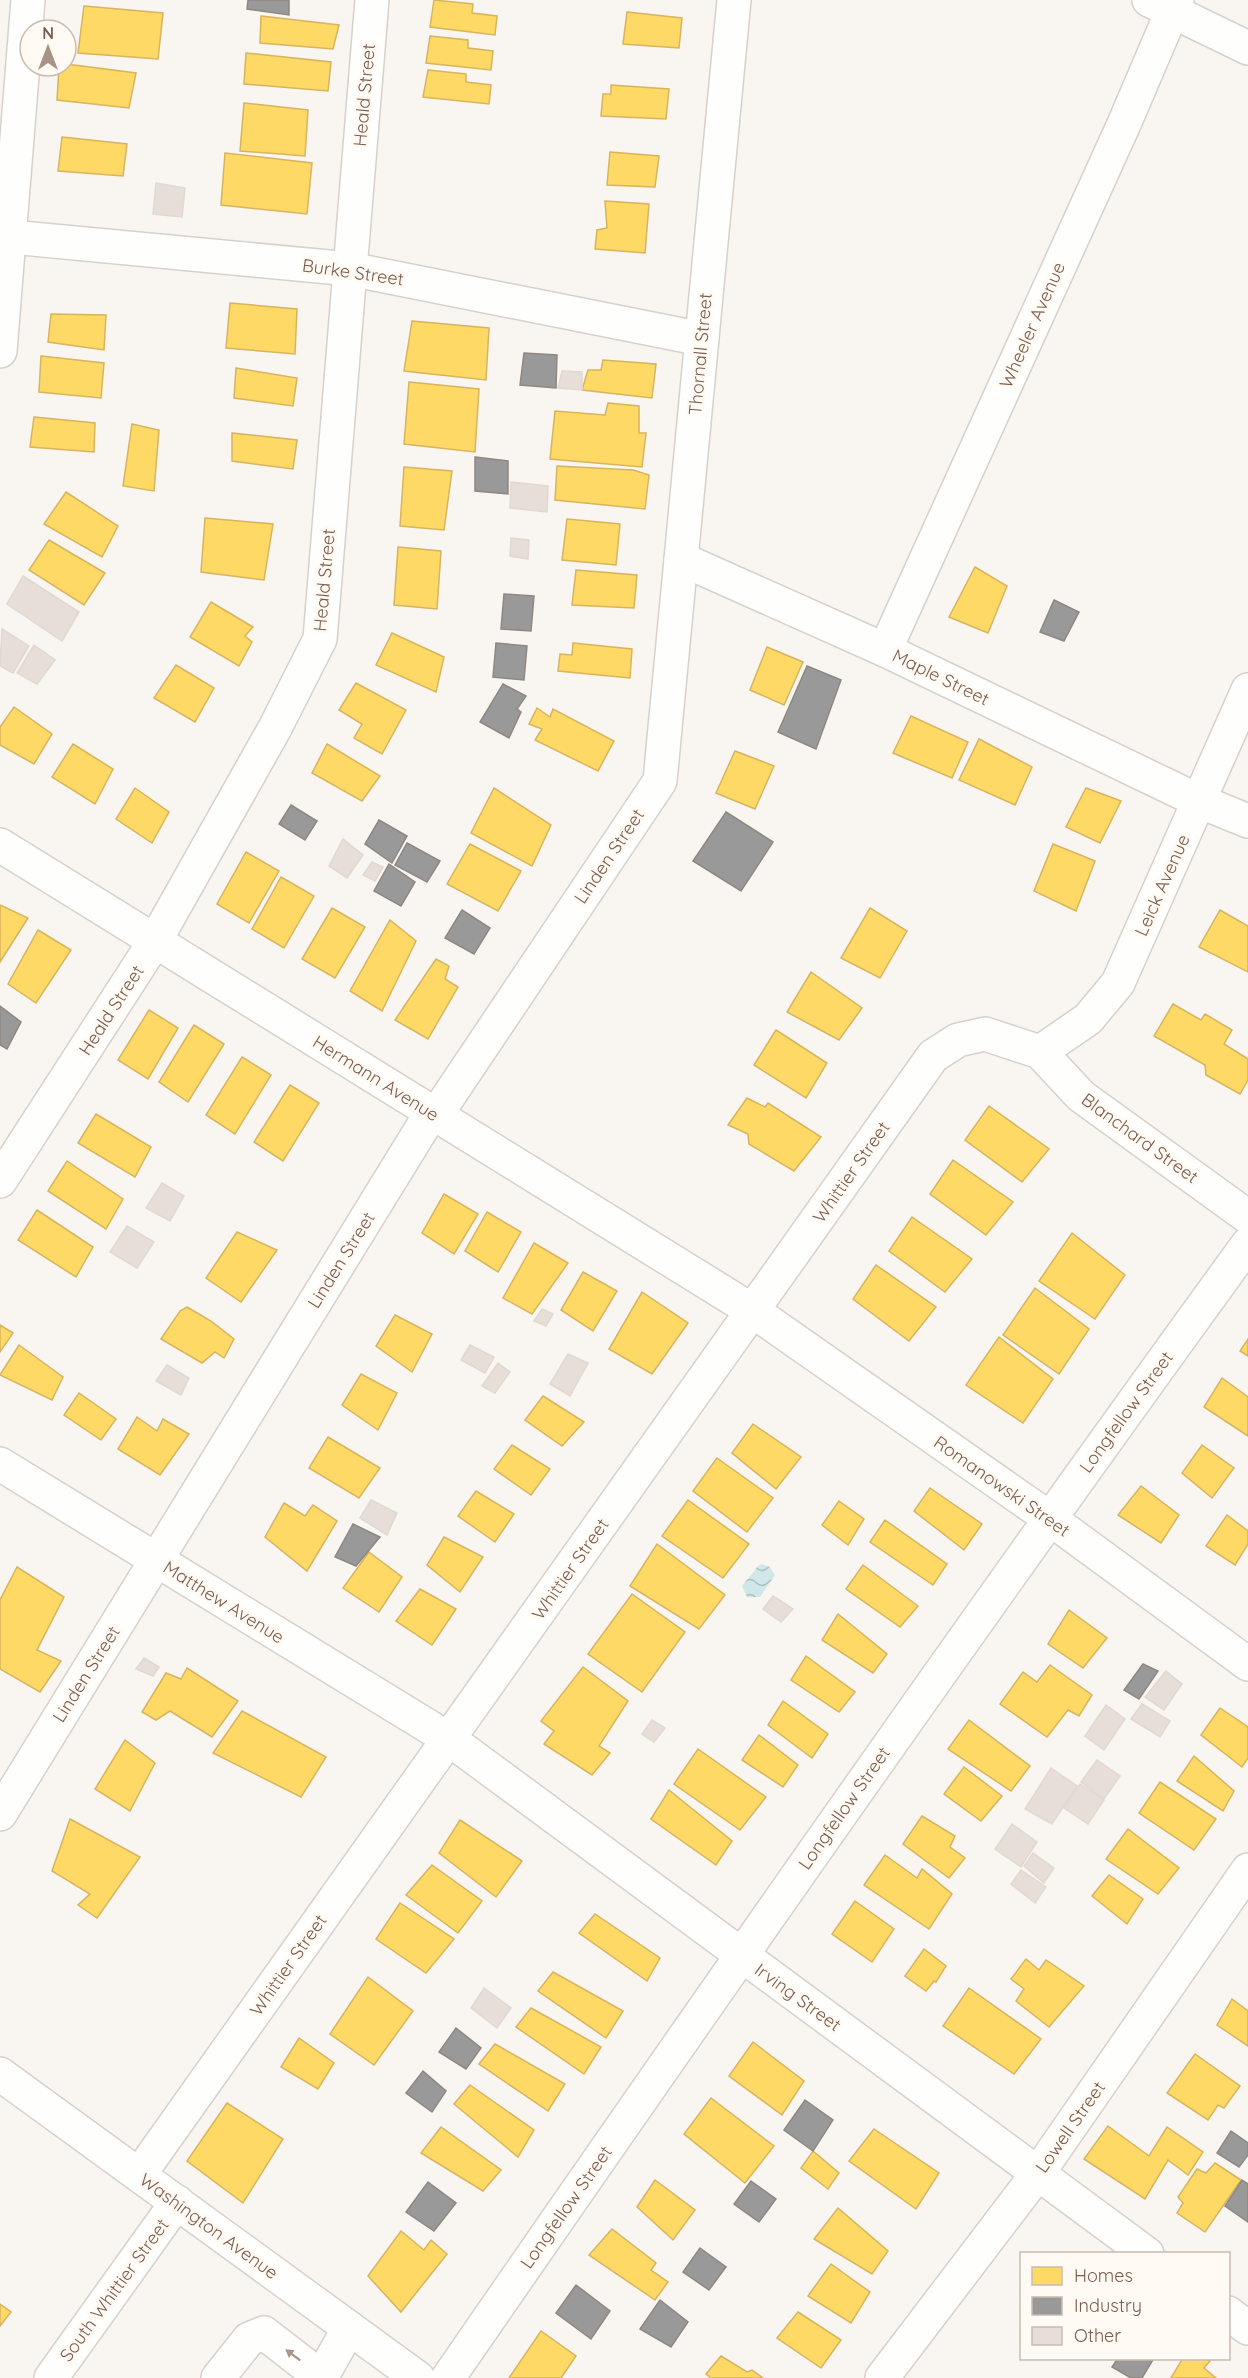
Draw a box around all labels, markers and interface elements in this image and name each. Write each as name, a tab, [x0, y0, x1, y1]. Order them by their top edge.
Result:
north arrow	[18, 18, 78, 78]
text: N	[42, 23, 54, 43]
street label: Heald Street	[348, 43, 380, 147]
street label: Burke Street	[301, 253, 405, 291]
street label: Wheeler Avenue	[994, 258, 1070, 392]
street label: Thornall Street	[683, 292, 717, 416]
street label: Heald Street	[308, 528, 340, 632]
street label: Maple Street	[889, 644, 993, 710]
street label: Linden Street	[569, 804, 649, 908]
street label: Leick Avenue	[1129, 831, 1195, 939]
street label: Heald Street	[73, 961, 149, 1059]
street label: Hermann Avenue	[309, 1030, 443, 1126]
street label: Blanchard Street	[1077, 1088, 1203, 1188]
street label: Whittier Street	[808, 1117, 894, 1227]
street label: Linden Street	[302, 1208, 380, 1312]
street label: Longfellow Street	[1074, 1347, 1178, 1477]
street label: Romanowski Street	[929, 1430, 1075, 1542]
street label: Whittier Street	[527, 1514, 613, 1624]
street label: Matthew Avenue	[159, 1556, 289, 1648]
street label: Linden Street	[47, 1622, 125, 1726]
street label: Longfellow Street	[793, 1742, 895, 1874]
street label: Whittier Street	[245, 1910, 331, 2020]
street label: Irving Street	[750, 1958, 846, 2036]
street label: Lowell Street	[1030, 2077, 1110, 2177]
street label: Longfellow Street	[515, 2141, 617, 2273]
street label: Washington Avenue	[135, 2168, 283, 2284]
street label: South Whittier Street	[54, 2214, 174, 2366]
legend	[1020, 2252, 1230, 2360]
text: Homes	[1074, 2264, 1133, 2287]
text: Industry	[1074, 2294, 1142, 2317]
text: Other	[1074, 2324, 1121, 2347]
one-way arrow	[285, 2350, 300, 2362]

